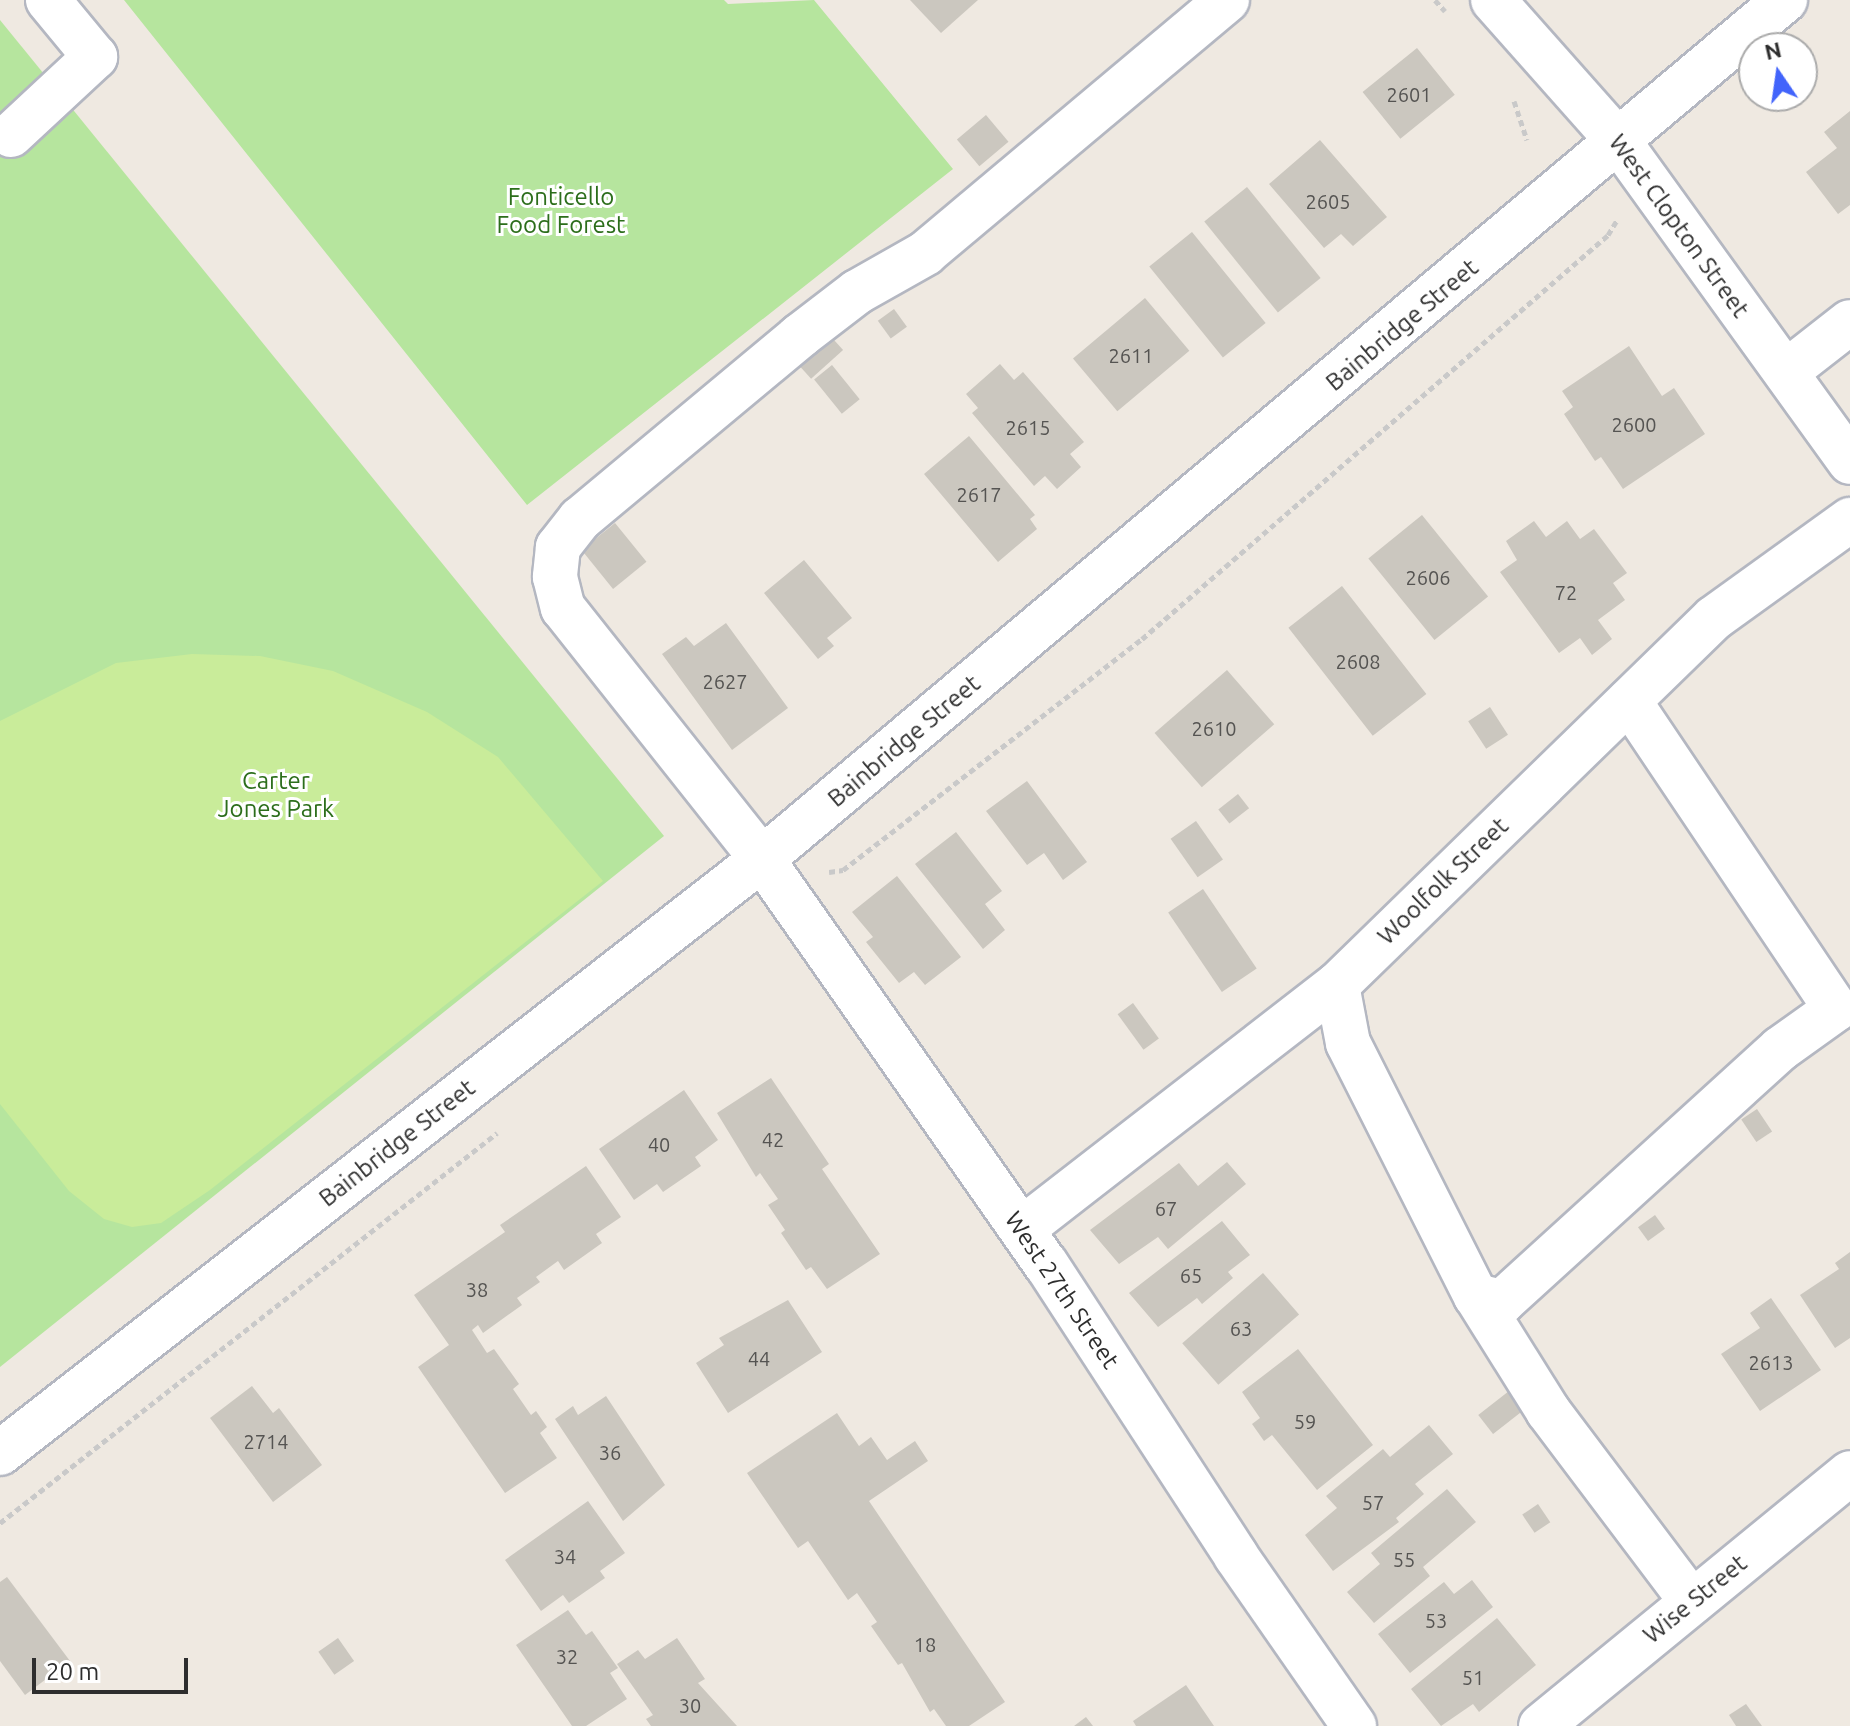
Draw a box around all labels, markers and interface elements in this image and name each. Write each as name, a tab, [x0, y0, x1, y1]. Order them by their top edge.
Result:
north arrow	[1738, 32, 1818, 112]
text: N	[1762, 36, 1784, 64]
house number: 2601	[1386, 82, 1432, 106]
street label: West Clopton Street	[1603, 129, 1755, 323]
park label: Fonticello Food Forest	[496, 183, 626, 239]
house number: 2605	[1305, 189, 1351, 213]
street label: Bainbridge Street	[1320, 253, 1484, 397]
house number: 2611	[1108, 343, 1154, 367]
house number: 2600	[1611, 412, 1657, 436]
house number: 2615	[1005, 415, 1051, 439]
house number: 2617	[956, 482, 1002, 506]
house number: 2606	[1405, 565, 1451, 589]
house number: 72	[1555, 580, 1577, 604]
house number: 2608	[1335, 649, 1381, 673]
house number: 2627	[702, 669, 748, 693]
street label: Bainbridge Street	[822, 669, 986, 813]
house number: 2610	[1191, 716, 1237, 740]
park label: Carter Jones Park	[218, 767, 334, 823]
street label: Woolfolk Street	[1372, 811, 1514, 951]
street label: Bainbridge Street	[313, 1073, 481, 1213]
house number: 42	[762, 1127, 784, 1151]
house number: 40	[648, 1132, 670, 1156]
house number: 67	[1155, 1196, 1177, 1220]
street label: West 27th Street	[999, 1206, 1125, 1374]
house number: 65	[1180, 1263, 1202, 1287]
house number: 38	[466, 1277, 488, 1301]
house number: 63	[1230, 1316, 1252, 1340]
house number: 44	[748, 1346, 770, 1370]
house number: 2613	[1748, 1350, 1794, 1374]
house number: 59	[1294, 1409, 1316, 1433]
house number: 2714	[243, 1429, 289, 1453]
house number: 36	[599, 1440, 621, 1464]
house number: 57	[1362, 1490, 1384, 1514]
house number: 34	[554, 1544, 576, 1568]
house number: 55	[1393, 1547, 1415, 1571]
street label: Wise Street	[1637, 1549, 1753, 1649]
house number: 53	[1425, 1608, 1447, 1632]
house number: 18	[914, 1632, 936, 1656]
scale bar	[36, 1642, 192, 1692]
house number: 32	[556, 1644, 578, 1668]
text: 20 m	[46, 1658, 99, 1685]
house number: 51	[1462, 1665, 1484, 1689]
house number: 30	[679, 1693, 701, 1717]

